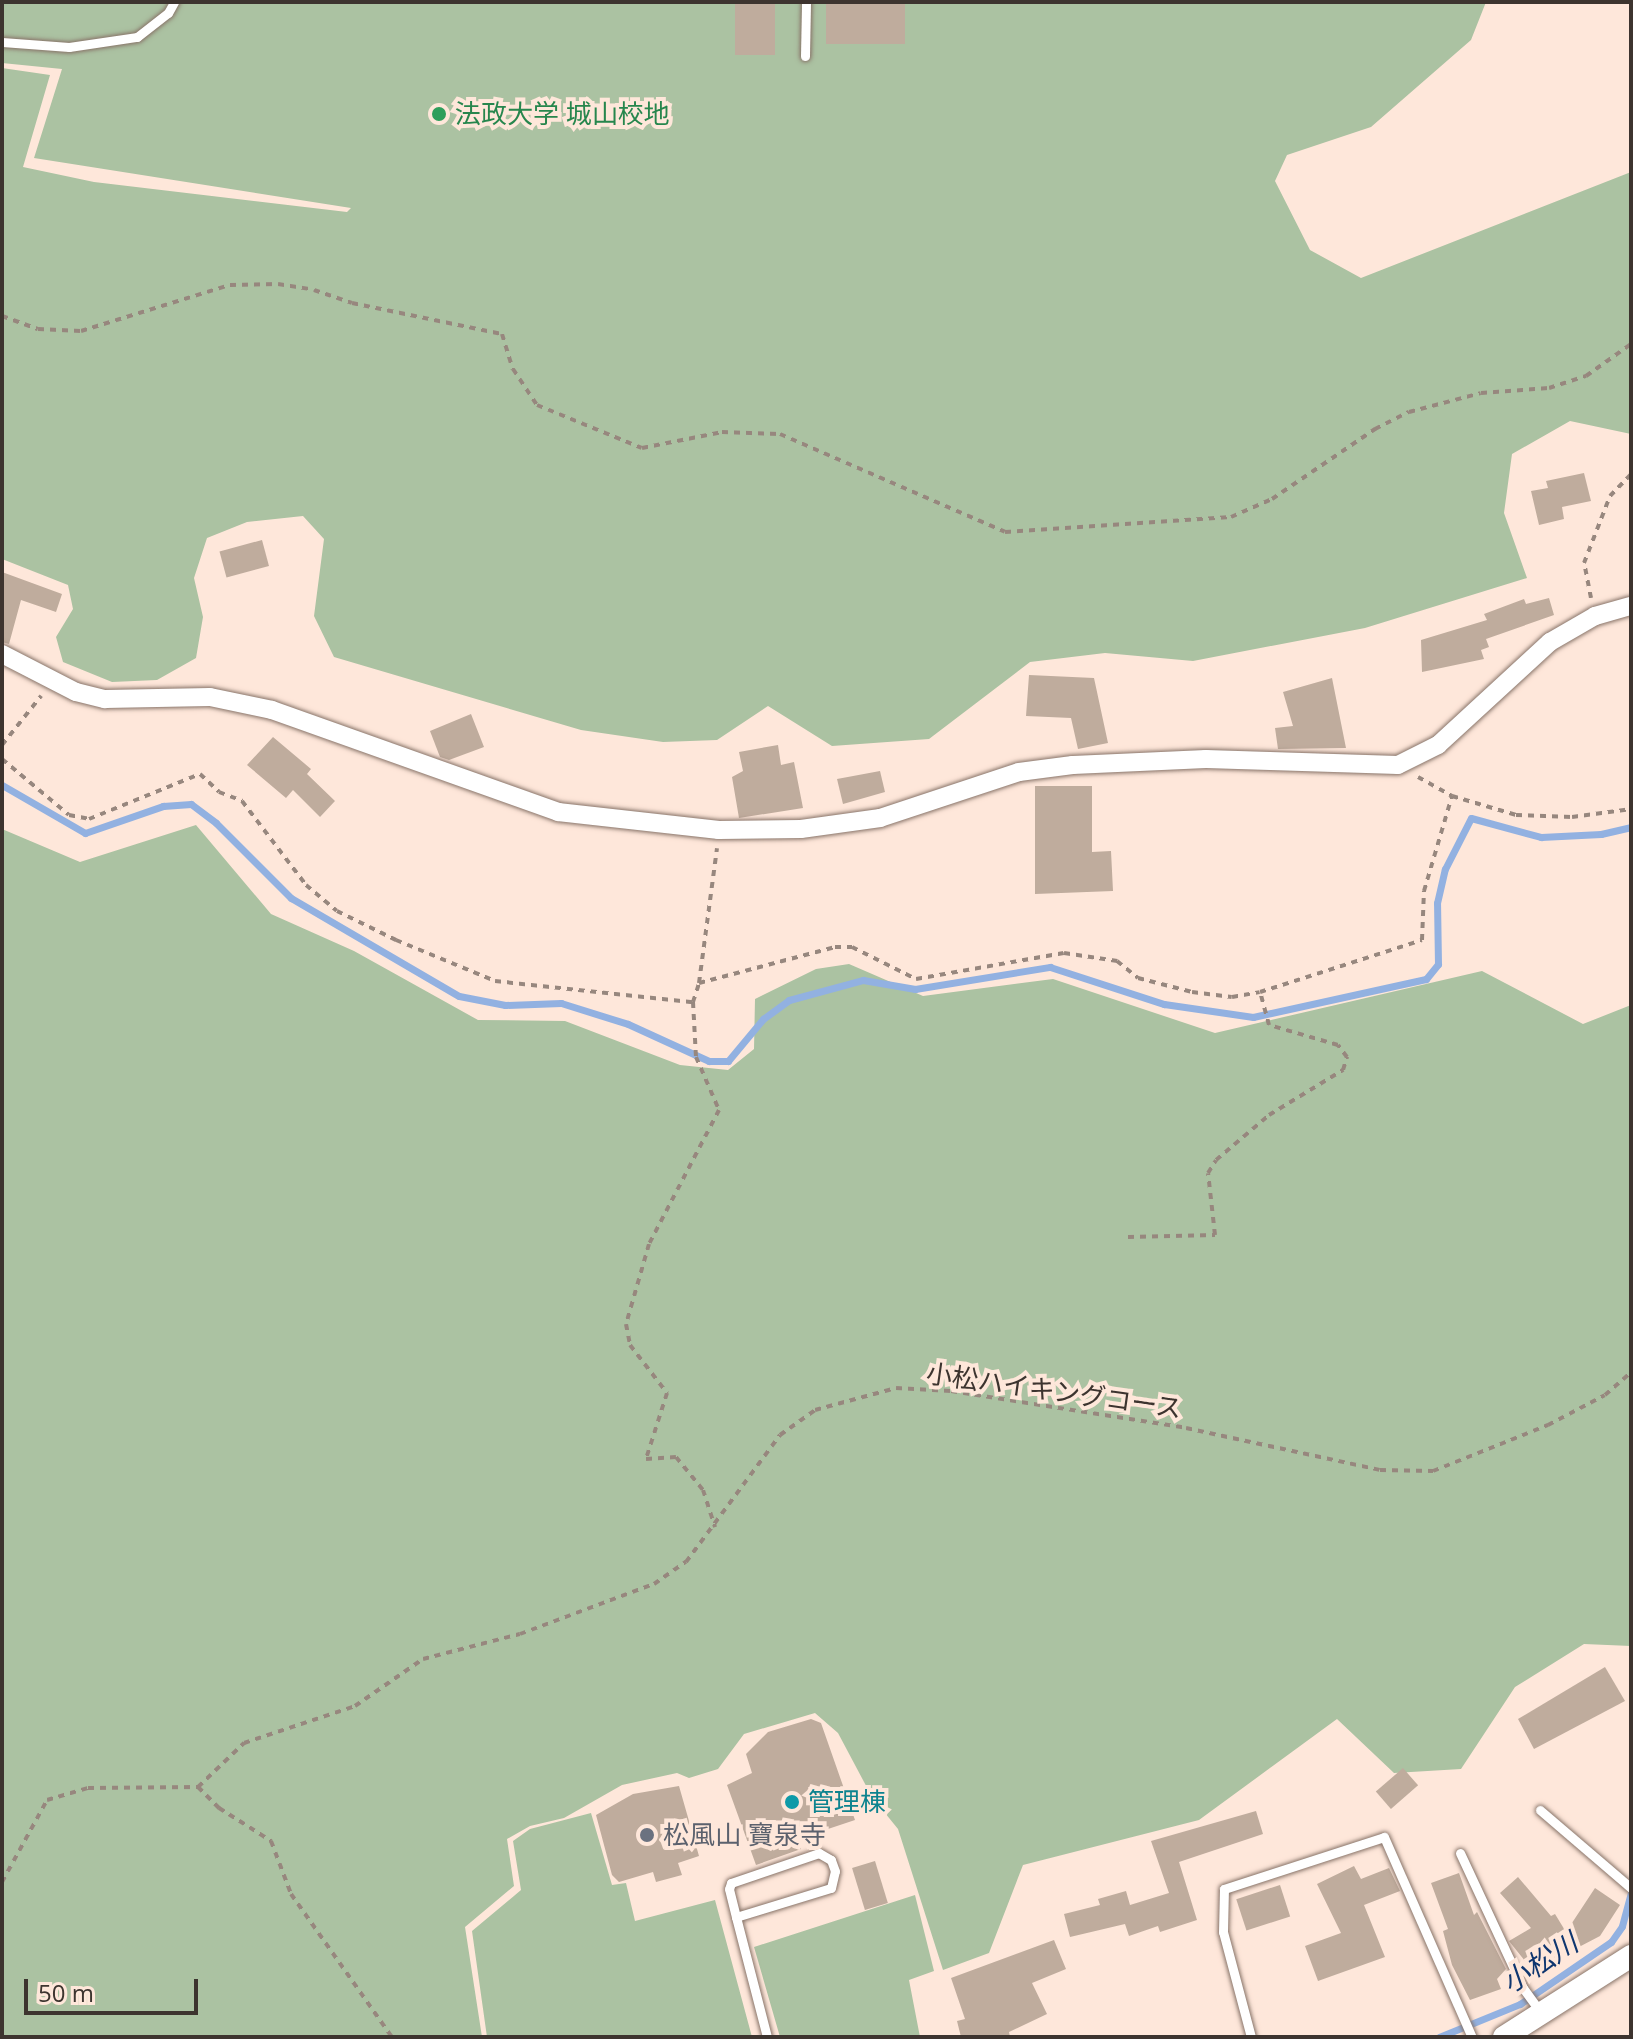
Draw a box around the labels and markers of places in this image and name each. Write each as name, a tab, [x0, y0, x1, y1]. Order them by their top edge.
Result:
place label: 法政大学 城山校地	[455, 98, 670, 130]
marker: 法政大学 城山校地	[430, 105, 448, 123]
place label: 管理棟	[808, 1786, 886, 1818]
marker: 管理棟	[783, 1793, 801, 1811]
place label: 松風山 寶泉寺	[663, 1819, 826, 1851]
marker: 松風山 寶泉寺	[638, 1826, 656, 1844]

